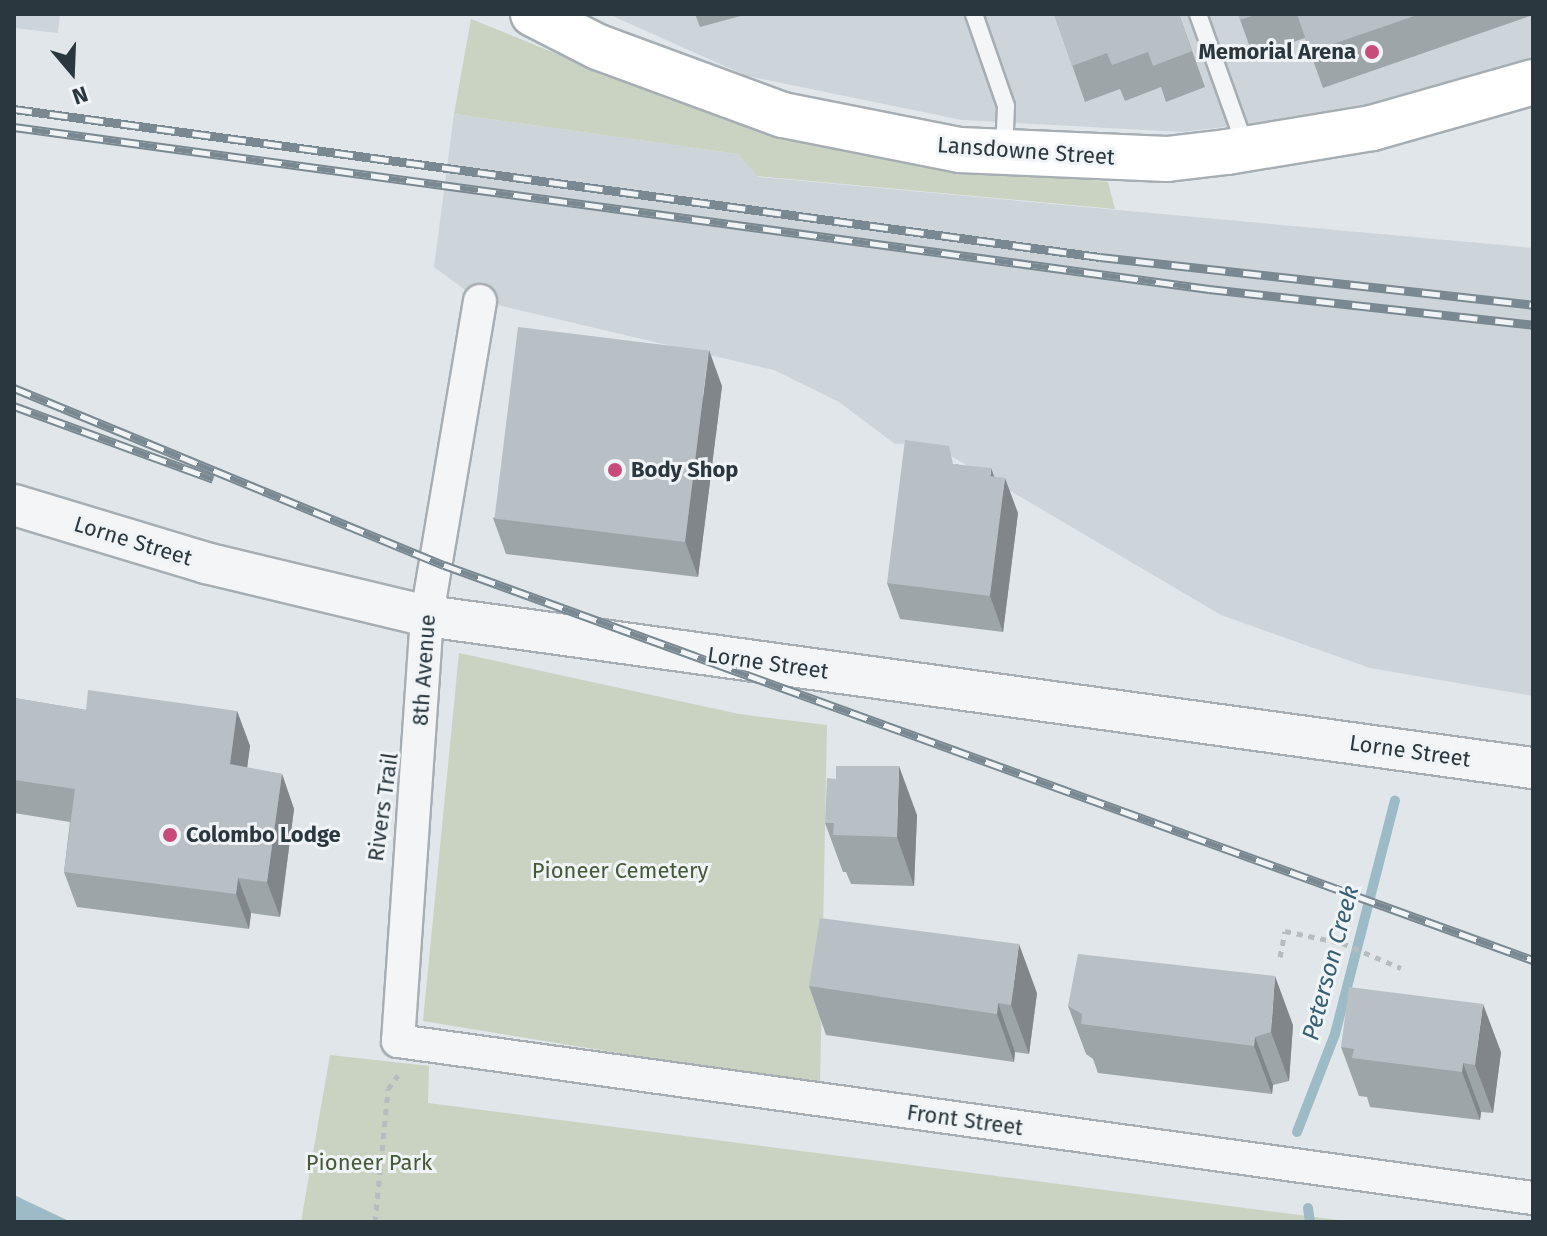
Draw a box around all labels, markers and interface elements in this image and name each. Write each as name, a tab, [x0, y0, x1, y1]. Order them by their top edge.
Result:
north arrow	[32, 32, 112, 112]
place label: Memorial Arena	[1198, 39, 1356, 65]
marker: Memorial Arena	[1363, 43, 1381, 61]
text: N	[69, 80, 91, 110]
street label: Lansdowne Street	[936, 132, 1116, 170]
place label: Body Shop	[631, 457, 738, 483]
marker: Body Shop	[606, 461, 624, 479]
street label: Lorne Street	[71, 511, 195, 571]
street label: 8th Avenue	[407, 613, 441, 727]
street label: Lorne Street	[706, 641, 830, 685]
street label: Lorne Street	[1348, 729, 1472, 773]
street label: Rivers Trail	[362, 751, 404, 863]
place label: Colombo Lodge	[186, 822, 341, 848]
marker: Colombo Lodge	[161, 826, 179, 844]
park label: Pioneer Cemetery	[532, 858, 708, 884]
water label: Peterson Creek	[1297, 883, 1365, 1043]
street label: Front Street	[905, 1099, 1025, 1141]
park label: Pioneer Park	[306, 1150, 432, 1176]

